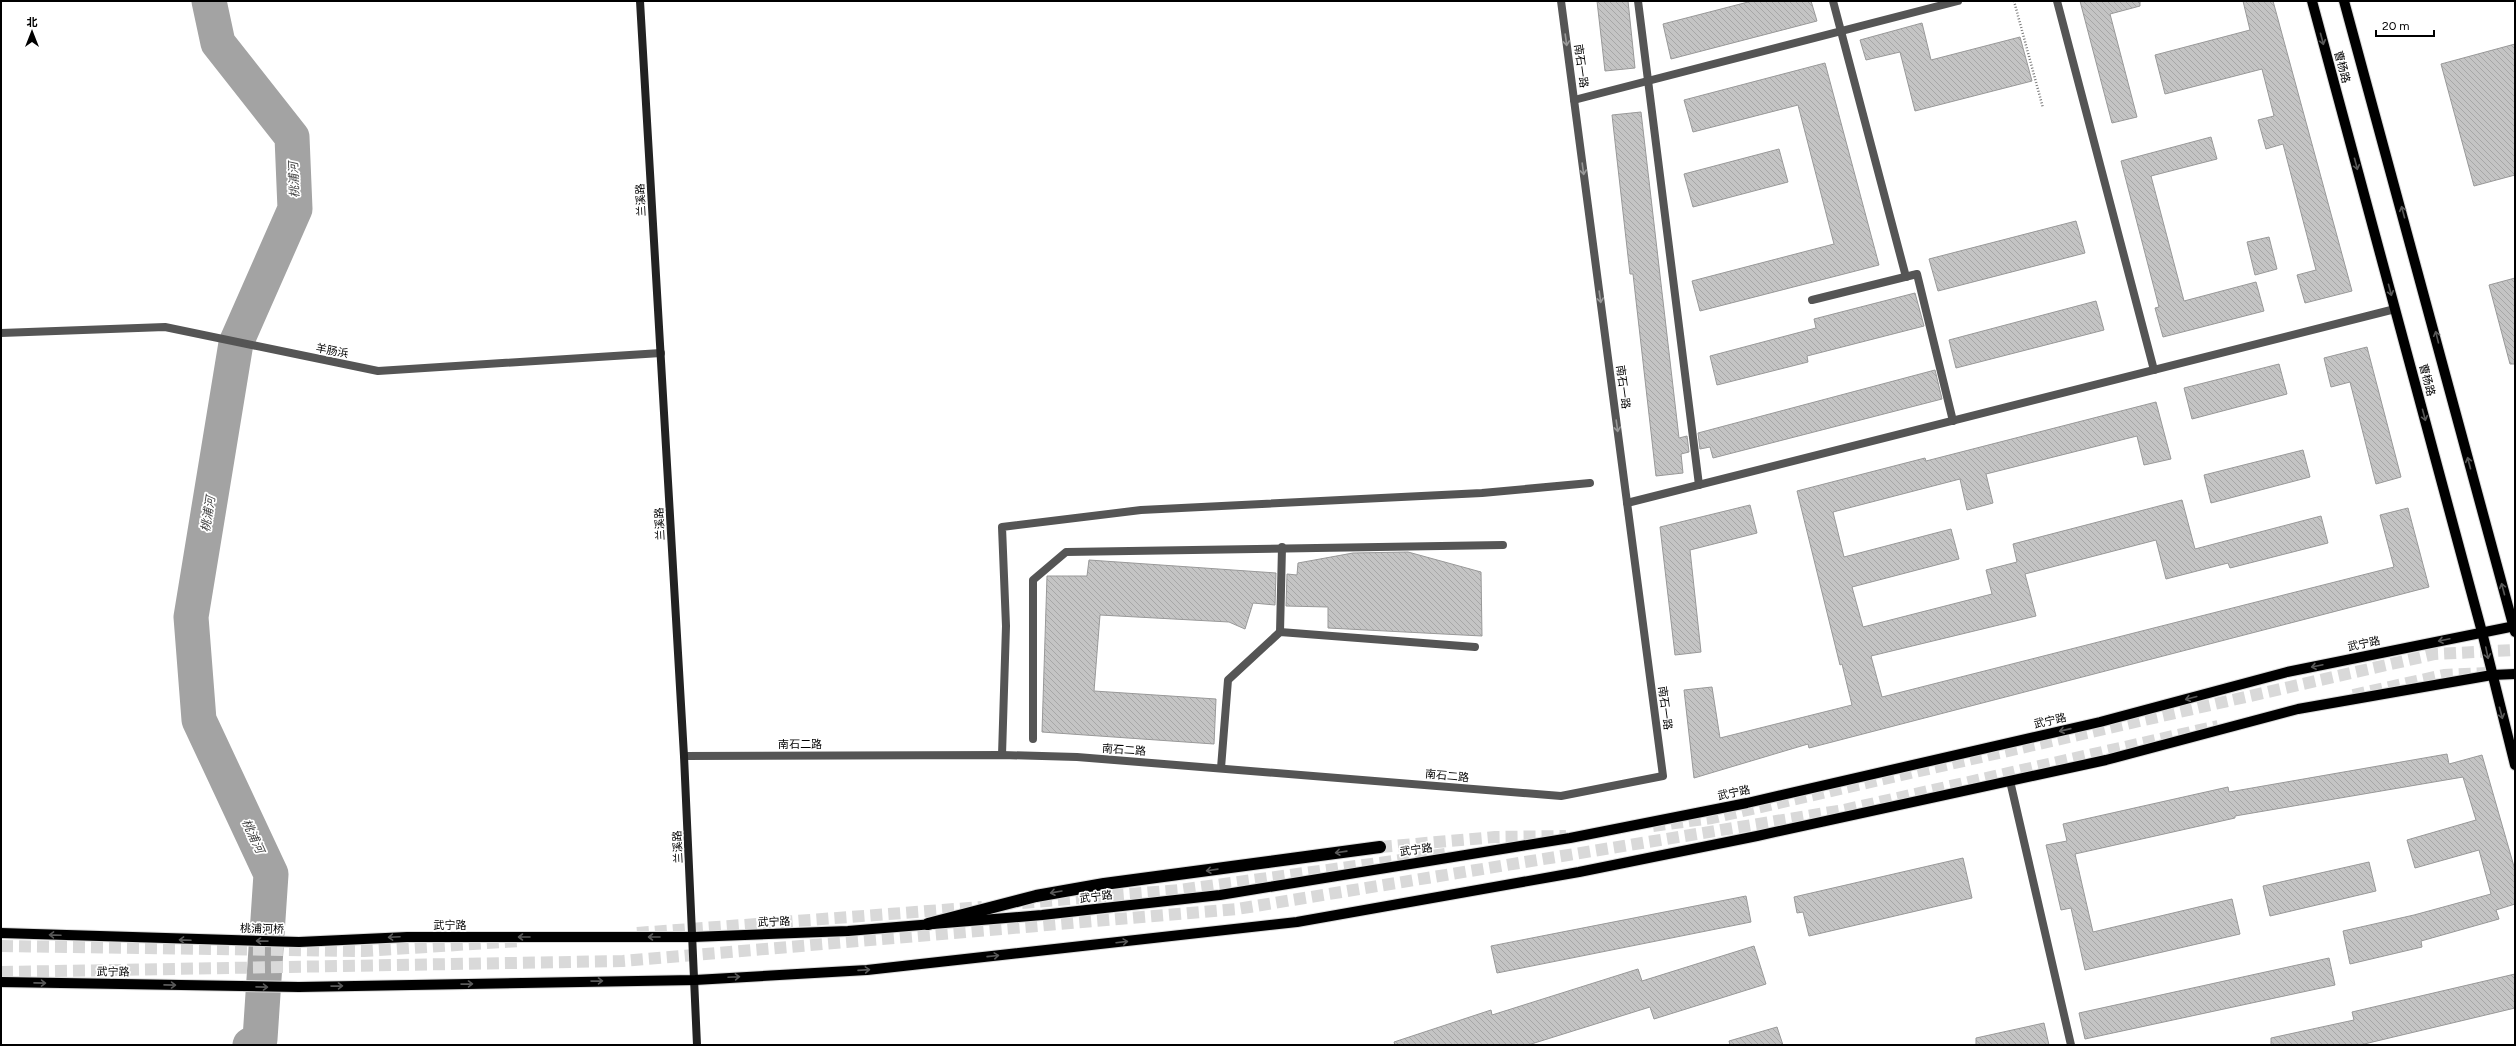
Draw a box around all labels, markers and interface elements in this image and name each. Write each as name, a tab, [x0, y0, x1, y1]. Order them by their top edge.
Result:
north arrow	[12, 12, 52, 52]
scale bar	[2376, 12, 2434, 38]
text: 北	[27, 16, 38, 29]
text: 20 m	[2382, 19, 2410, 33]
one-way arrow	[2319, 32, 2327, 45]
one-way arrow	[1562, 33, 1570, 46]
street label: 南石一路	[1572, 43, 1590, 89]
street label: 曹杨路	[2331, 49, 2353, 85]
one-way arrow	[2353, 157, 2360, 170]
water label: 桃浦河	[286, 160, 302, 198]
one-way arrow	[1579, 162, 1587, 175]
street label: 兰溪路	[634, 183, 648, 217]
one-way arrow	[2398, 206, 2406, 219]
one-way arrow	[2387, 283, 2394, 296]
one-way arrow	[1596, 290, 1604, 303]
one-way arrow	[2432, 331, 2440, 344]
street label: 羊肠浜	[315, 341, 349, 361]
street label: 曹杨路	[2416, 362, 2438, 398]
street label: 南石一路	[1614, 364, 1632, 410]
one-way arrow	[2421, 408, 2428, 421]
one-way arrow	[1613, 419, 1621, 432]
one-way arrow	[2465, 457, 2472, 470]
water label: 桃浦河	[198, 493, 218, 533]
street label: 兰溪路	[653, 507, 667, 541]
one-way arrow	[2499, 582, 2506, 595]
street label: 武宁路	[2347, 634, 2381, 654]
one-way arrow	[2438, 636, 2451, 644]
one-way arrow	[2483, 647, 2491, 660]
one-way arrow	[2311, 662, 2324, 670]
street label: 南石一路	[1656, 685, 1674, 731]
one-way arrow	[2185, 695, 2198, 702]
one-way arrow	[2498, 706, 2506, 719]
street label: 武宁路	[2032, 711, 2068, 731]
one-way arrow	[2059, 727, 2072, 735]
street label: 南石二路	[778, 738, 822, 751]
street label: 南石二路	[1102, 742, 1146, 758]
street label: 南石二路	[1425, 768, 1469, 784]
street label: 武宁路	[1717, 783, 1751, 803]
water label: 桃浦河	[239, 817, 268, 857]
street label: 兰溪路	[671, 830, 685, 864]
street label: 武宁路	[1399, 841, 1433, 859]
one-way arrow	[1335, 848, 1348, 856]
one-way arrow	[1206, 866, 1219, 873]
one-way arrow	[1050, 889, 1063, 897]
street label: 武宁路	[1079, 889, 1113, 905]
street label: 武宁路	[757, 915, 791, 929]
street label: 武宁路	[434, 919, 467, 932]
street label: 桃浦河桥	[240, 922, 284, 936]
one-way arrow	[49, 931, 62, 939]
one-way arrow	[518, 933, 531, 941]
one-way arrow	[648, 933, 661, 941]
one-way arrow	[388, 934, 401, 941]
one-way arrow	[179, 936, 192, 943]
one-way arrow	[256, 938, 269, 945]
one-way arrow	[1115, 938, 1128, 946]
one-way arrow	[986, 953, 999, 960]
street label: 武宁路	[96, 965, 130, 979]
one-way arrow	[857, 966, 870, 973]
one-way arrow	[727, 974, 740, 981]
one-way arrow	[590, 977, 603, 985]
one-way arrow	[33, 979, 46, 987]
one-way arrow	[460, 980, 473, 988]
one-way arrow	[163, 981, 176, 989]
one-way arrow	[330, 982, 343, 990]
one-way arrow	[255, 983, 268, 991]

